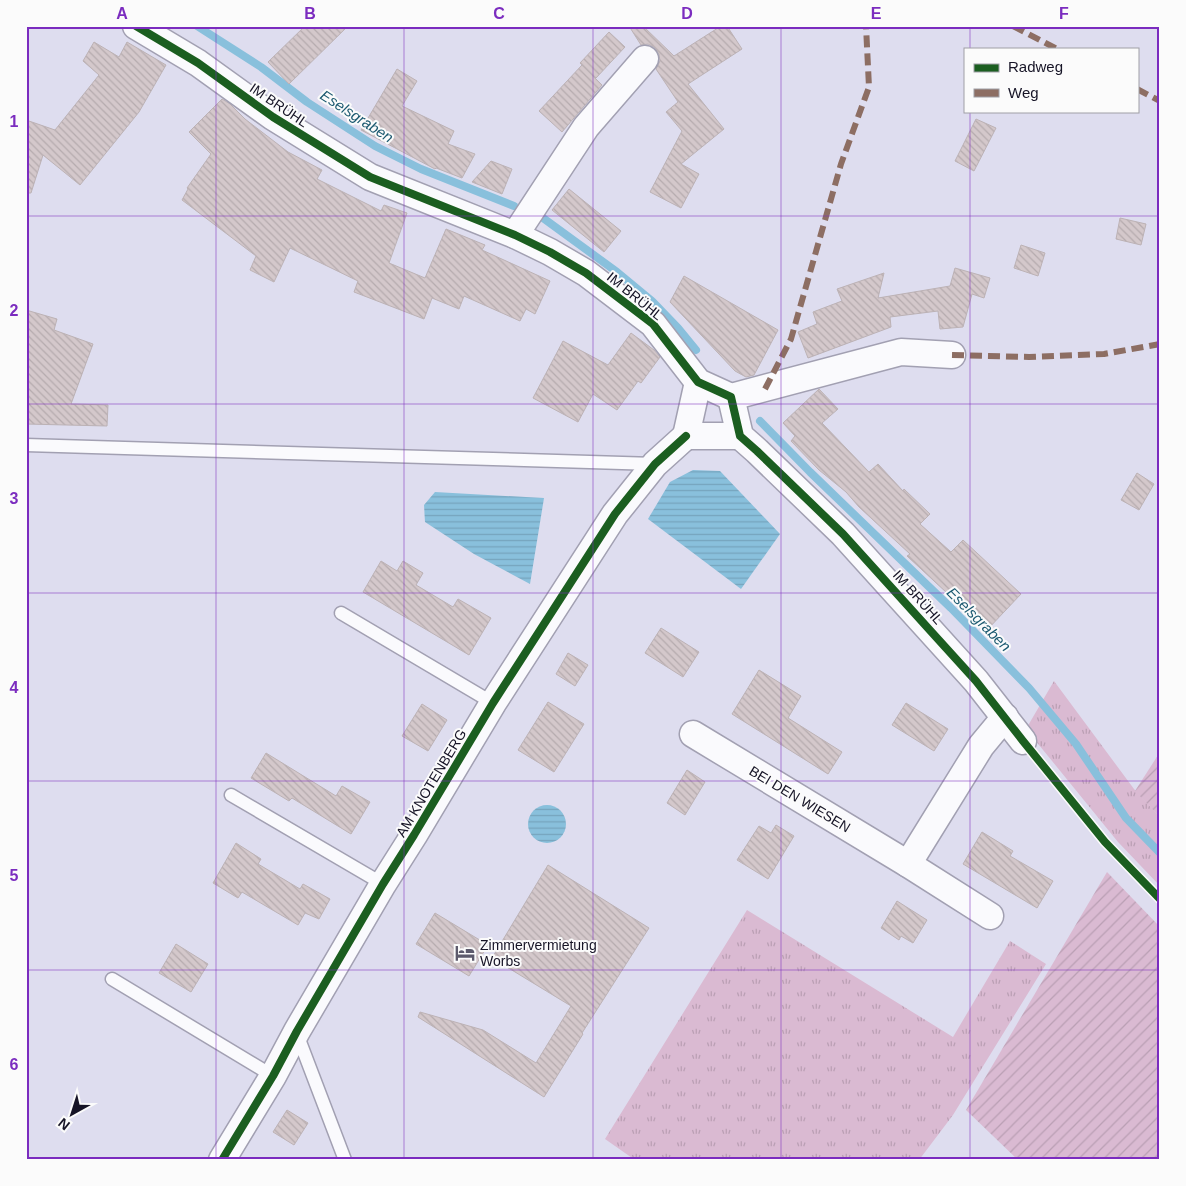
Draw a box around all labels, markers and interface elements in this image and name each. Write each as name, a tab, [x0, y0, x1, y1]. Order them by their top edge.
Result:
text: A	[116, 5, 128, 22]
text: B	[304, 5, 316, 22]
text: C	[493, 5, 505, 22]
text: D	[681, 5, 693, 22]
text: E	[871, 5, 882, 22]
text: F	[1059, 5, 1069, 22]
legend	[964, 48, 1138, 112]
text: Radweg	[1008, 58, 1063, 75]
street label: IM BRÜHL	[247, 79, 312, 130]
text: Weg	[1008, 84, 1039, 101]
water label: Eselsgraben	[317, 86, 397, 146]
text: 1	[10, 113, 19, 130]
street label: IM BRÜHL	[604, 268, 667, 323]
text: 2	[10, 302, 19, 319]
text: 3	[10, 490, 19, 507]
street label: IM BRÜHL	[890, 566, 947, 627]
water label: Eselsgraben	[944, 584, 1014, 654]
text: 4	[10, 679, 19, 696]
street label: AM KNOTENBERG	[392, 726, 470, 840]
street label: BEI DEN WIESEN	[747, 762, 853, 836]
text: 5	[10, 867, 19, 884]
place label: Zimmervermietung Worbs	[480, 937, 597, 969]
hotel icon: Zimmervermietung Worbs	[454, 942, 476, 964]
text: 6	[10, 1056, 19, 1073]
north arrow	[48, 1088, 98, 1138]
text: N	[55, 1115, 73, 1134]

